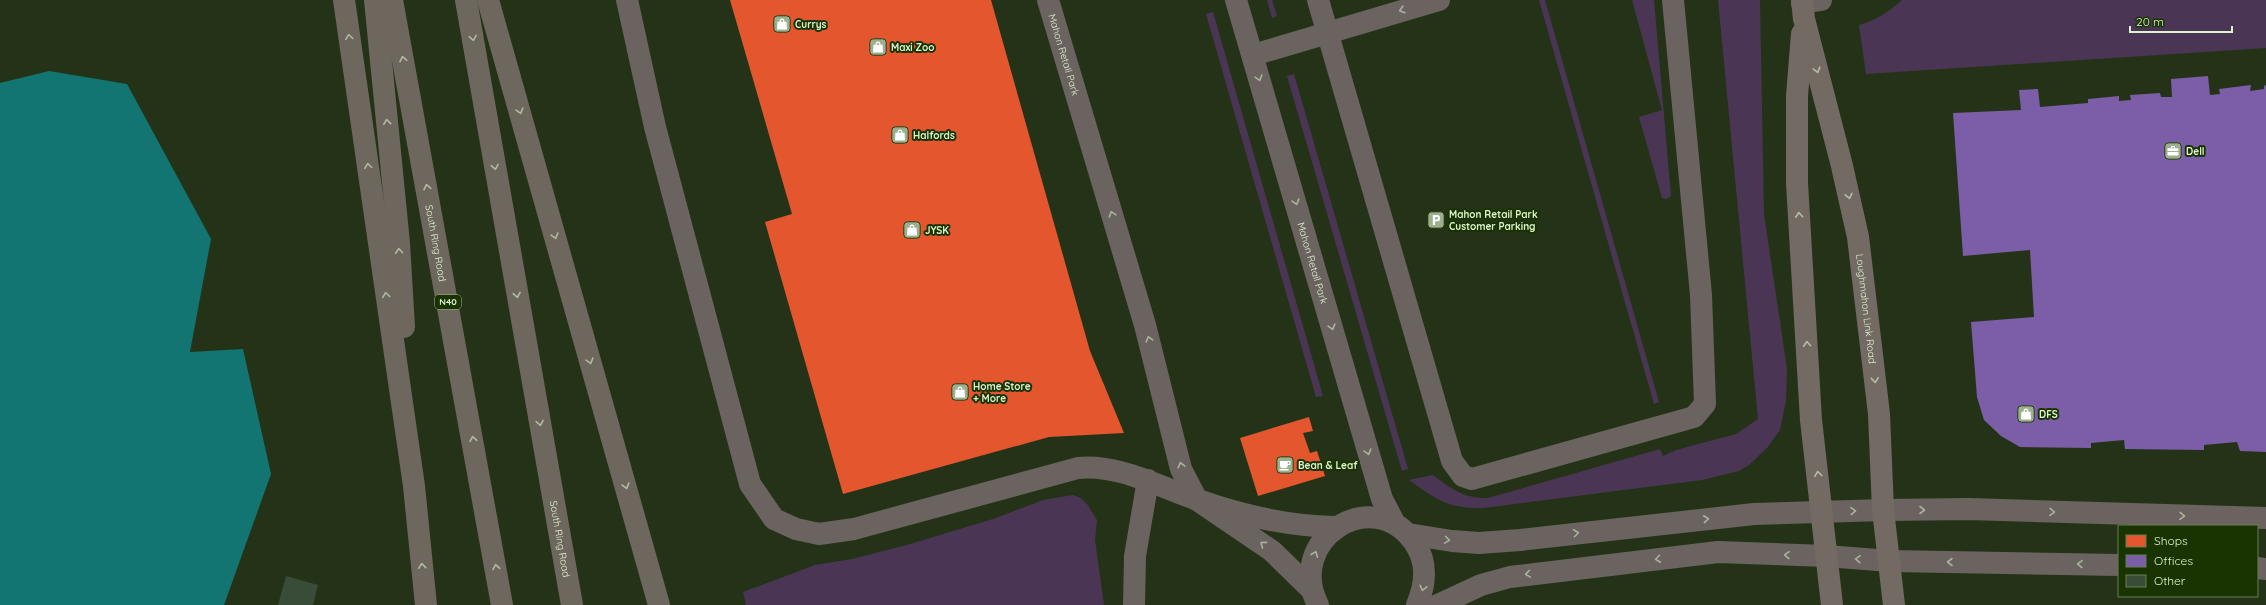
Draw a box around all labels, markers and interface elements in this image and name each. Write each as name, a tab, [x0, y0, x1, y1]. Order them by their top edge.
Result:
one-way arrow	[1399, 6, 1405, 14]
scale bar	[2130, 8, 2232, 34]
street label: Mahon Retail Park	[1045, 12, 1082, 97]
shop icon: Currys	[772, 14, 792, 34]
text: 20 m	[2136, 14, 2164, 29]
place label: Currys	[795, 18, 827, 31]
one-way arrow	[345, 34, 354, 41]
one-way arrow	[468, 35, 477, 42]
shop icon: Maxi Zoo	[868, 37, 888, 57]
place label: Maxi Zoo	[891, 41, 934, 54]
one-way arrow	[399, 56, 408, 62]
one-way arrow	[1812, 67, 1821, 74]
one-way arrow	[1254, 74, 1263, 81]
one-way arrow	[515, 107, 524, 114]
one-way arrow	[382, 119, 391, 125]
shop icon: Halfords	[890, 125, 910, 145]
place label: Halfords	[913, 129, 955, 142]
office icon: Dell	[2163, 141, 2183, 161]
place label: Dell	[2186, 145, 2205, 158]
one-way arrow	[364, 163, 373, 169]
one-way arrow	[490, 164, 498, 170]
one-way arrow	[423, 184, 432, 190]
one-way arrow	[1844, 193, 1852, 200]
one-way arrow	[1291, 199, 1300, 206]
street label: South Ring Road	[422, 204, 449, 282]
place label: Mahon Retail Park Customer Parking	[1449, 208, 1538, 233]
parking icon: Mahon Retail Park Customer Parking	[1426, 210, 1446, 230]
one-way arrow	[1108, 211, 1117, 218]
one-way arrow	[1794, 212, 1803, 218]
shop icon: JYSK	[902, 220, 922, 240]
street label: Mahon Retail Park	[1294, 221, 1331, 306]
place label: JYSK	[925, 224, 949, 237]
one-way arrow	[550, 232, 559, 239]
one-way arrow	[395, 248, 404, 254]
street label: Loughmahon Link Road	[1853, 253, 1879, 364]
one-way arrow	[382, 292, 391, 298]
one-way arrow	[512, 292, 521, 298]
road number: N40	[435, 295, 461, 309]
one-way arrow	[1327, 323, 1336, 330]
one-way arrow	[1145, 336, 1153, 342]
one-way arrow	[1802, 341, 1811, 347]
one-way arrow	[585, 358, 594, 365]
one-way arrow	[1870, 377, 1879, 383]
place label: Home Store + More	[973, 380, 1031, 405]
shop icon: Home Store + More	[950, 382, 970, 402]
shop icon: DFS	[2016, 404, 2036, 424]
place label: DFS	[2039, 408, 2058, 421]
one-way arrow	[535, 420, 544, 426]
one-way arrow	[469, 436, 478, 442]
one-way arrow	[1363, 448, 1372, 455]
cafe icon: Bean & Leaf	[1275, 455, 1295, 475]
place label: Bean & Leaf	[1298, 459, 1358, 472]
one-way arrow	[1177, 462, 1185, 468]
one-way arrow	[1814, 471, 1823, 477]
one-way arrow	[621, 483, 630, 490]
street label: South Ring Road	[547, 500, 573, 578]
one-way arrow	[1919, 506, 1925, 514]
one-way arrow	[1850, 507, 1856, 516]
one-way arrow	[2049, 508, 2055, 516]
one-way arrow	[2179, 511, 2185, 520]
one-way arrow	[1702, 514, 1709, 523]
legend	[2118, 525, 2258, 597]
one-way arrow	[1573, 529, 1579, 538]
text: Shops	[2154, 533, 2188, 548]
one-way arrow	[1444, 536, 1450, 544]
one-way arrow	[1261, 542, 1268, 549]
one-way arrow	[1784, 550, 1790, 559]
one-way arrow	[1310, 551, 1318, 559]
text: Offices	[2154, 553, 2193, 568]
one-way arrow	[1855, 554, 1861, 563]
one-way arrow	[1654, 555, 1661, 564]
one-way arrow	[1947, 557, 1953, 566]
one-way arrow	[2077, 560, 2083, 568]
one-way arrow	[418, 563, 427, 569]
one-way arrow	[492, 563, 501, 570]
one-way arrow	[1525, 569, 1531, 578]
text: Other	[2154, 573, 2186, 588]
one-way arrow	[1419, 585, 1427, 591]

